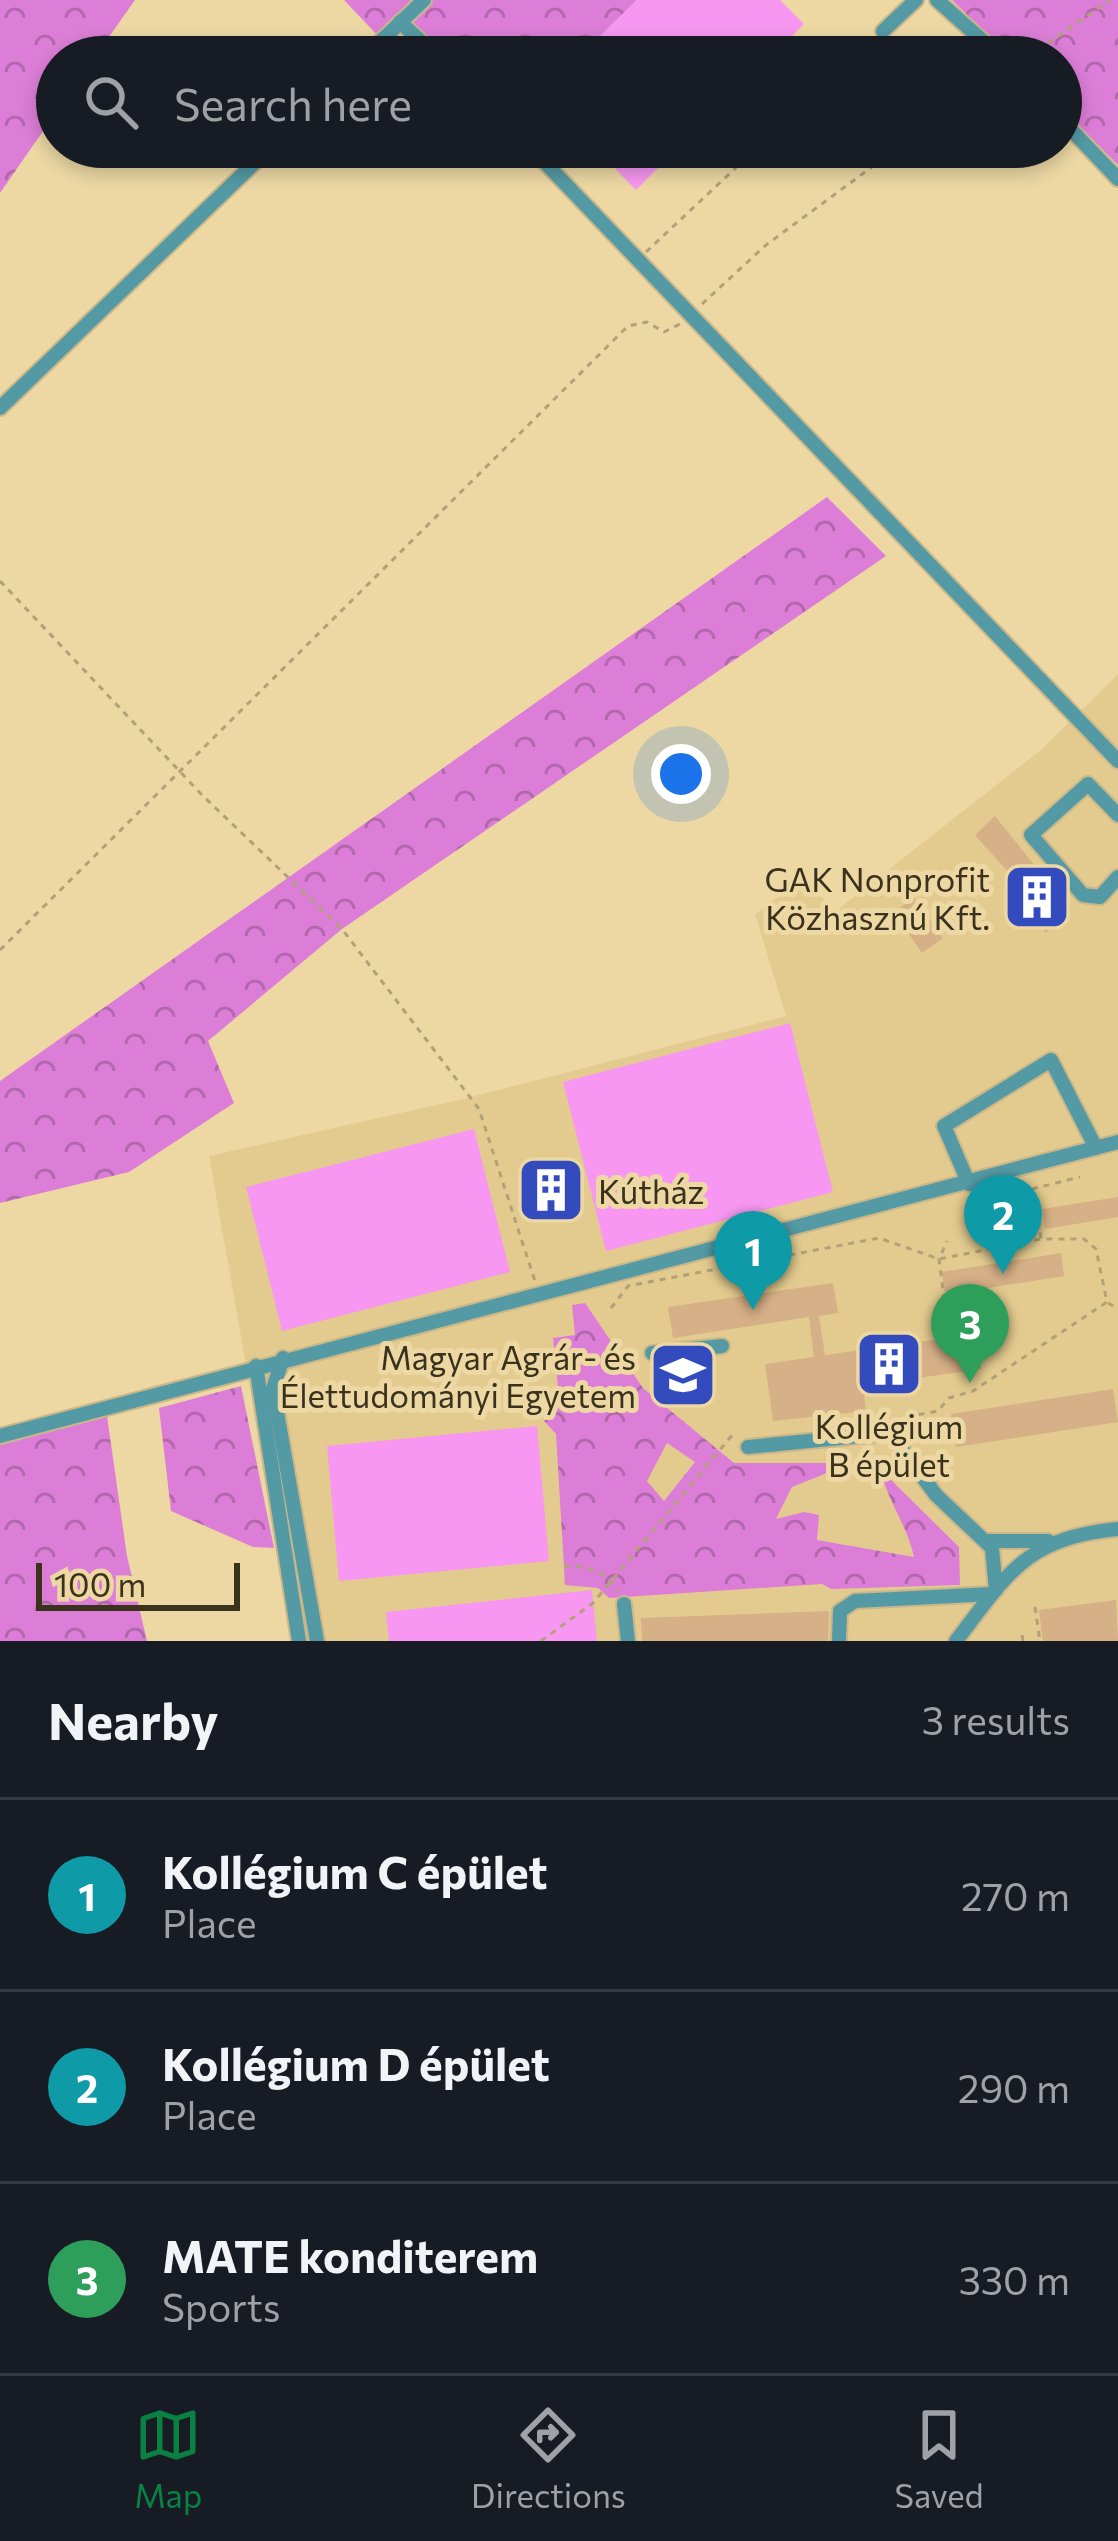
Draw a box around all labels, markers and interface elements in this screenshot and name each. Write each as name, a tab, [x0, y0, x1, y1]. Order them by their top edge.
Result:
search box	[36, 36, 1082, 168]
icon: search	[78, 69, 144, 135]
text: Search here	[174, 75, 412, 130]
your location	[651, 744, 711, 804]
place label: GAK Nonprofit Közhasznú Kft.	[764, 858, 990, 937]
building icon: GAK Nonprofit Közhasznú Kft.	[1002, 862, 1072, 932]
building icon: Kútház	[516, 1155, 586, 1225]
place label: Kútház	[598, 1170, 704, 1211]
pin: 2	[964, 1175, 1042, 1274]
pin: 1	[714, 1211, 792, 1310]
pin: 3	[931, 1284, 1009, 1383]
building icon: Kollégium B épület	[854, 1329, 924, 1399]
place label: Magyar Agrár- és Élettudományi Egyetem	[280, 1336, 636, 1415]
school or university icon: Magyar Agrár- és Élettudományi Egyetem	[648, 1340, 718, 1410]
place label: Kollégium B épület	[815, 1405, 963, 1484]
scale bar	[36, 1557, 240, 1610]
text: 100 m	[54, 1563, 146, 1604]
text: Nearby	[48, 1688, 218, 1751]
text: 3 results	[922, 1695, 1070, 1743]
text: Kollégium C épület	[162, 1843, 548, 1898]
text: 1	[78, 1871, 96, 1919]
text: 270 m	[961, 1871, 1070, 1919]
text: Place	[162, 1898, 257, 1946]
text: Kollégium D épület	[162, 2035, 550, 2090]
text: 2	[76, 2063, 98, 2111]
text: 290 m	[958, 2063, 1070, 2111]
text: Place	[162, 2090, 257, 2138]
text: MATE konditerem	[162, 2227, 538, 2282]
text: 3	[76, 2255, 98, 2303]
text: 330 m	[959, 2255, 1070, 2303]
text: Sports	[162, 2282, 281, 2330]
tab: Map	[134, 2402, 202, 2515]
tab: Directions	[471, 2402, 626, 2515]
tab: Saved	[895, 2402, 984, 2515]

